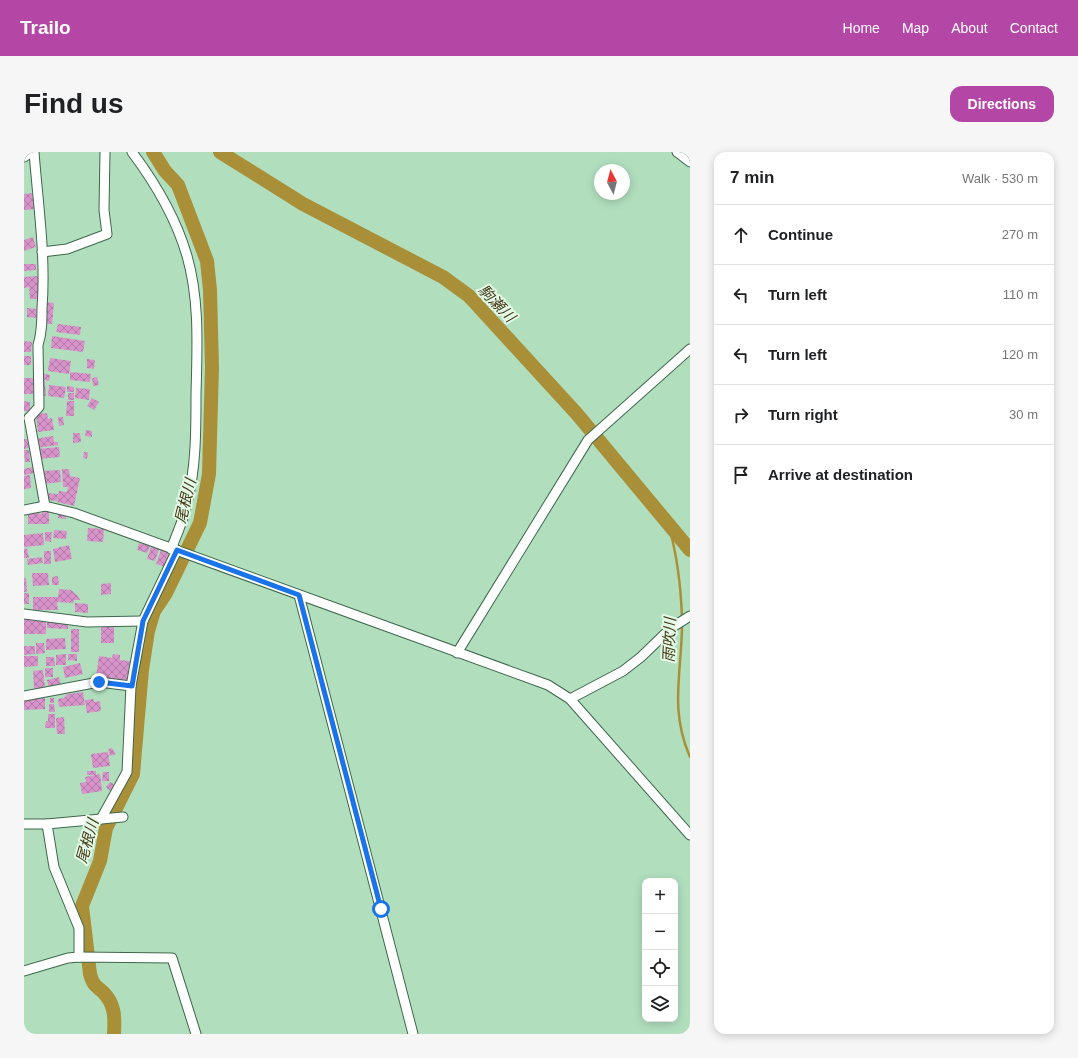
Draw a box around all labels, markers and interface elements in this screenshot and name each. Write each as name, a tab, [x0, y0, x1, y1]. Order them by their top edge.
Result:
text: Trailo	[20, 17, 71, 38]
text: Home	[843, 20, 880, 36]
text: Map	[902, 20, 929, 36]
text: About	[951, 20, 988, 36]
text: Contact	[1010, 20, 1058, 36]
button: Directions	[950, 86, 1054, 122]
text: Find us	[24, 88, 124, 119]
north arrow	[594, 164, 630, 200]
text: 7 min	[730, 168, 774, 187]
text: Walk · 530 m	[962, 171, 1038, 186]
icon: ahead	[730, 224, 752, 246]
text: Continue	[768, 226, 833, 243]
text: 270 m	[1002, 227, 1038, 242]
water label: 駒瀬川	[475, 281, 520, 327]
icon: left	[730, 284, 752, 306]
text: Turn left	[768, 286, 827, 303]
text: 110 m	[1003, 287, 1038, 302]
icon: left	[730, 344, 752, 366]
text: Turn left	[768, 346, 827, 363]
text: 120 m	[1002, 347, 1038, 362]
icon: right	[730, 404, 752, 426]
text: Turn right	[768, 406, 838, 423]
text: 30 m	[1009, 407, 1038, 422]
icon: arrive	[730, 464, 752, 486]
text: Arrive at destination	[768, 466, 913, 483]
water label: 尾根川	[171, 475, 199, 525]
water label: 雨吹川	[660, 615, 678, 663]
route end	[90, 673, 108, 691]
water label: 尾根川	[73, 815, 102, 865]
map controls	[642, 878, 678, 1022]
button: +	[642, 878, 678, 914]
route start	[372, 900, 390, 918]
button: −	[642, 914, 678, 950]
button: locate	[642, 950, 678, 986]
button: layers	[642, 986, 678, 1022]

